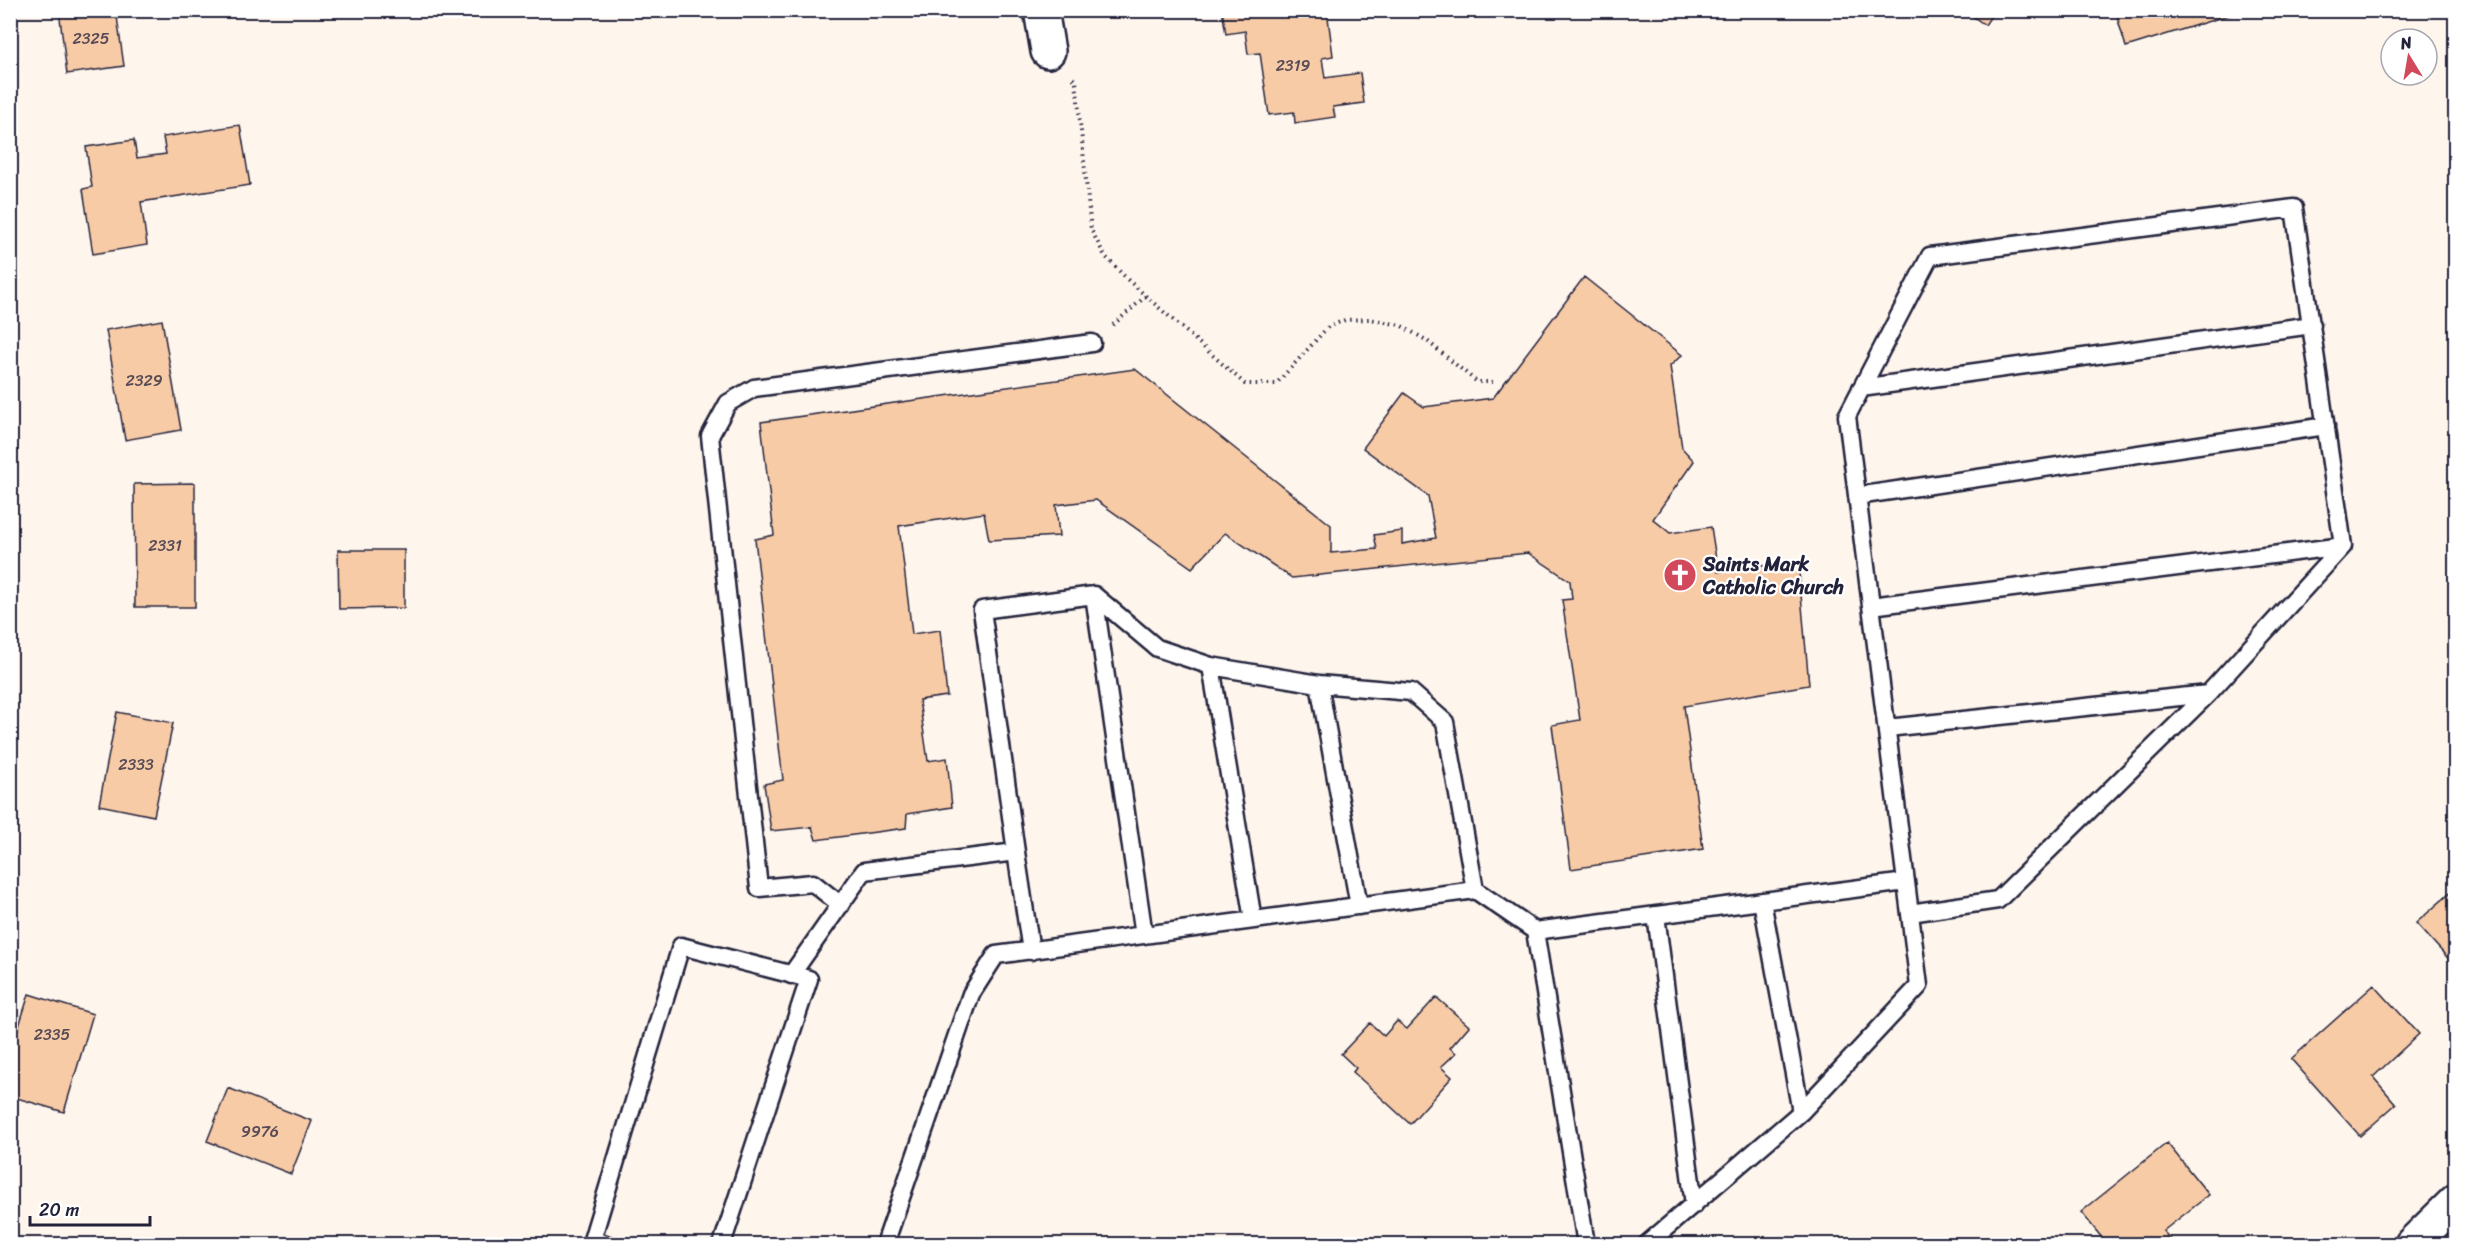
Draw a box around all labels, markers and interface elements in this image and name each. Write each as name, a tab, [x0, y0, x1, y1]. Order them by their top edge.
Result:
house number: 2325	[72, 24, 110, 53]
north arrow	[2379, 27, 2439, 87]
text: N	[2397, 27, 2415, 58]
house number: 2319	[1276, 51, 1311, 80]
house number: 2329	[125, 366, 163, 395]
house number: 2331	[148, 531, 182, 560]
place label: Saints Mark Catholic Church	[1702, 547, 1844, 605]
church icon: Saints Mark Catholic Church	[1662, 557, 1698, 593]
house number: 2333	[118, 750, 154, 779]
house number: 2335	[34, 1020, 71, 1049]
house number: 9976	[241, 1117, 279, 1146]
scale bar	[30, 1189, 150, 1227]
text: 20 m	[39, 1194, 79, 1226]

